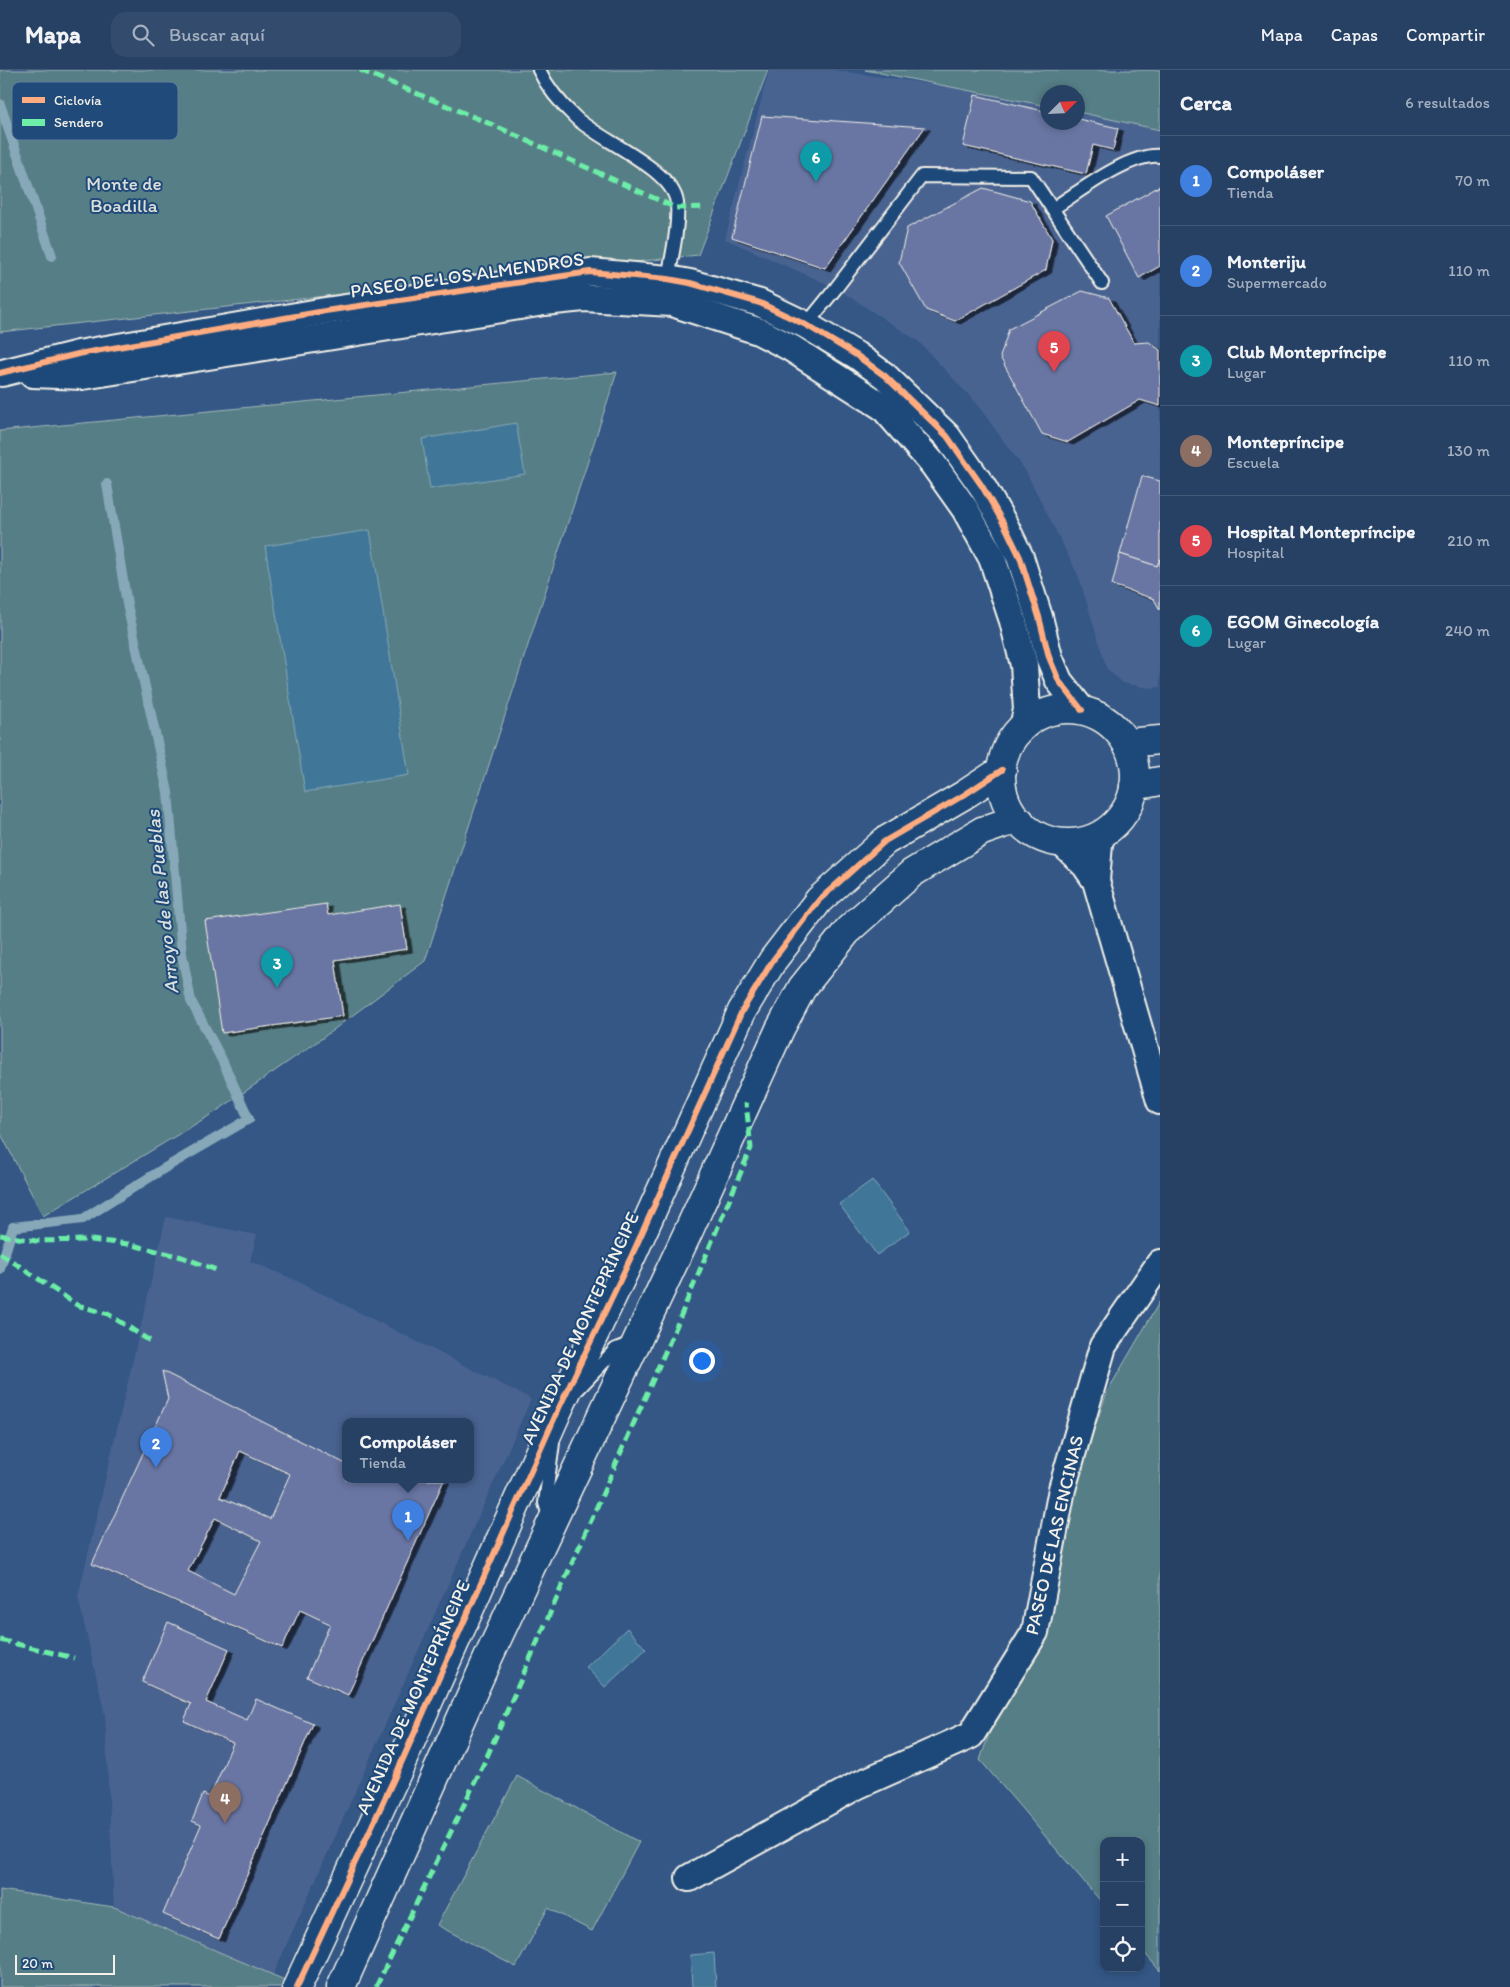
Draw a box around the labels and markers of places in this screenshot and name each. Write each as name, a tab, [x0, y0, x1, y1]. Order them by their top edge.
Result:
pin: 6	[800, 141, 832, 182]
pin: 5	[1038, 331, 1070, 372]
pin: 3	[261, 947, 293, 988]
pin: 2	[140, 1427, 172, 1468]
pin: 1	[392, 1500, 424, 1541]
pin: 4	[209, 1782, 241, 1823]

